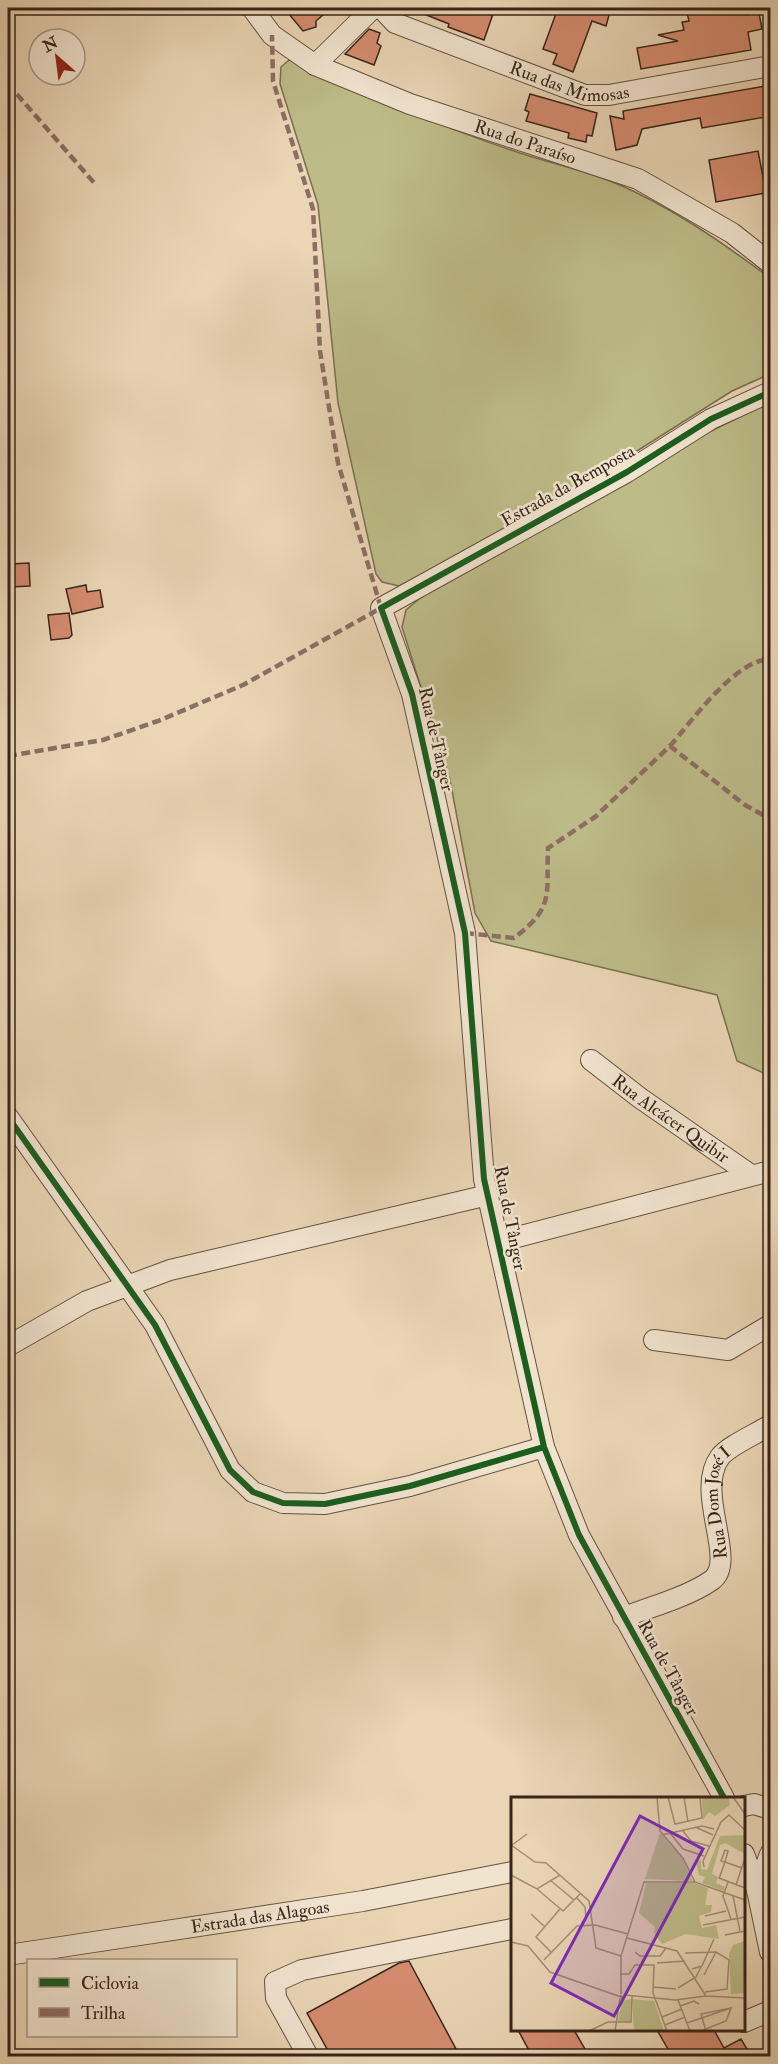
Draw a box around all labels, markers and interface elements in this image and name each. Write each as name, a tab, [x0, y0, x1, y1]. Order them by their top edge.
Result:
north arrow	[27, 27, 87, 87]
text: N	[39, 32, 62, 57]
street label: Rua das Mimosas	[506, 56, 631, 107]
street label: Rua do Paraíso	[471, 114, 579, 169]
street label: Estrada da Bemposta	[497, 439, 640, 532]
street label: Rua de Tânger	[413, 685, 459, 794]
street label: Rua Alcácer Quibir	[607, 1069, 734, 1168]
street label: Rua de Tânger	[489, 1164, 531, 1273]
street label: Rua Dom José I	[700, 1441, 735, 1560]
street label: Rua de Tânger	[632, 1616, 704, 1720]
inset map	[511, 1797, 745, 2031]
street label: Estrada das Alagoas	[189, 1895, 331, 1939]
legend	[27, 1959, 237, 2037]
text: Ciclovia	[81, 1972, 140, 1995]
text: Trilha	[81, 2002, 126, 2025]

